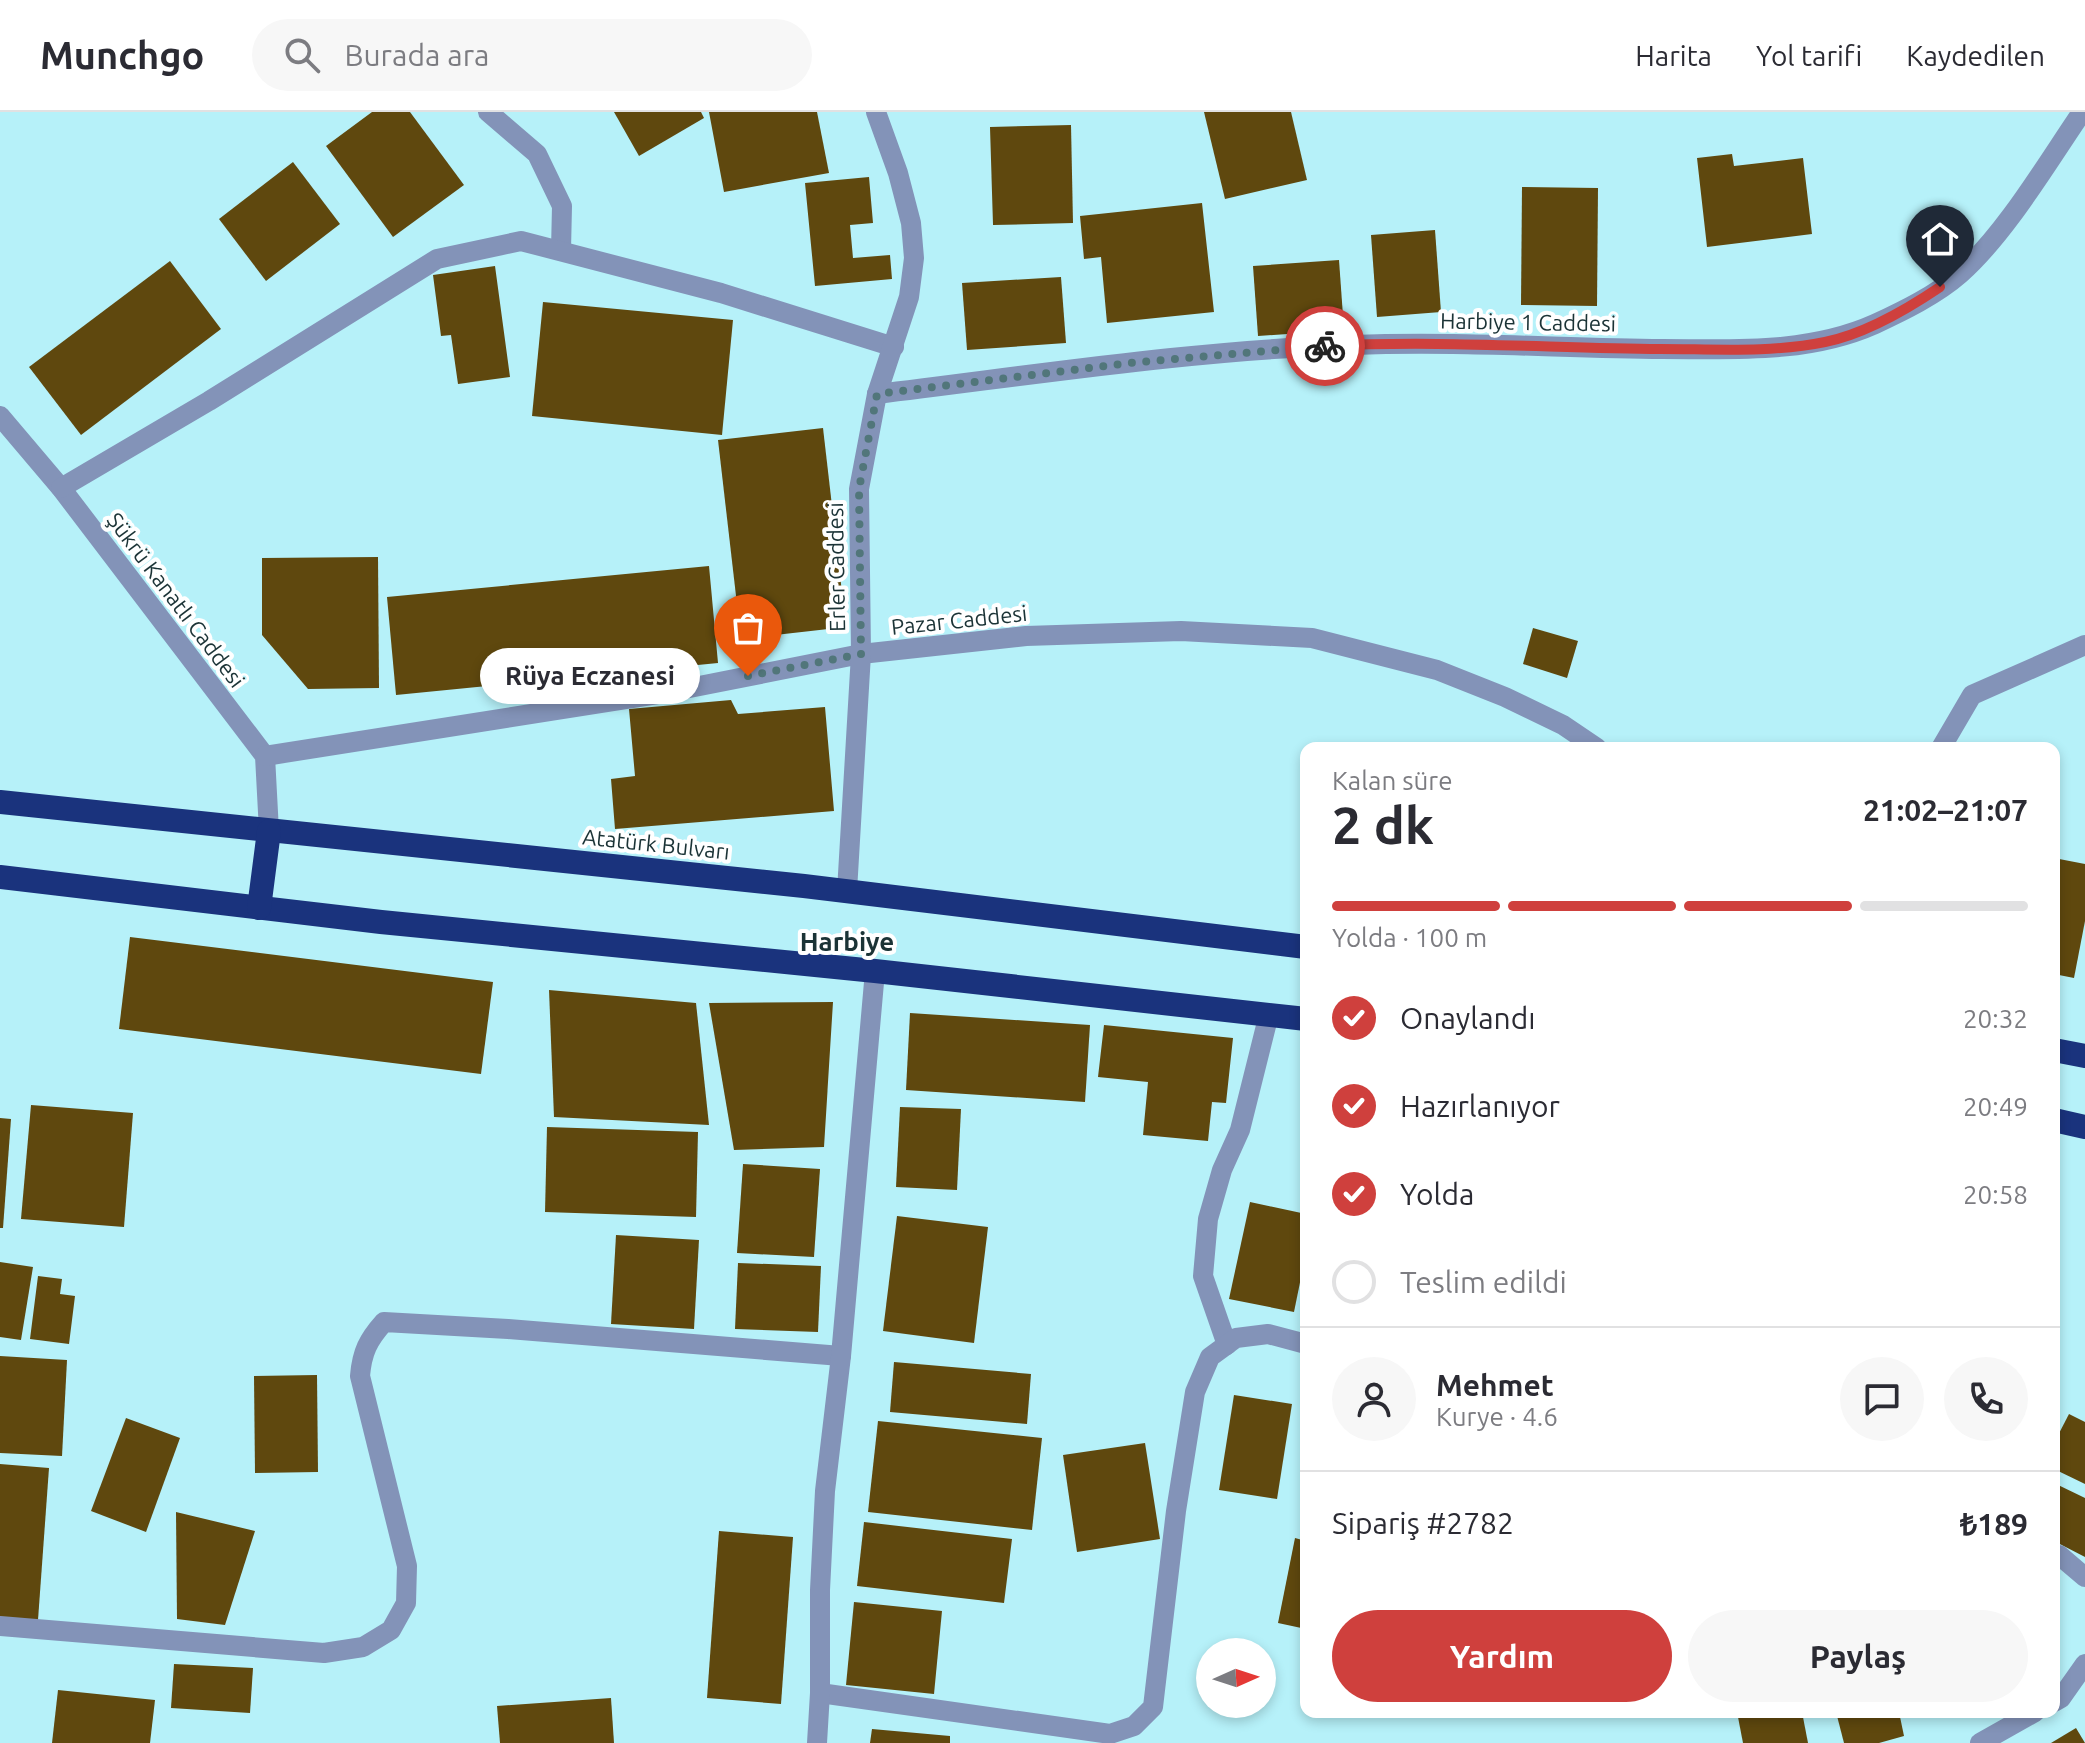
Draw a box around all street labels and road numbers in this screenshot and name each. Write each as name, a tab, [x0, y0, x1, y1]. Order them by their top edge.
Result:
street label: Harbiye 1 Caddesi	[1440, 307, 1616, 336]
street label: Erler Caddesi	[822, 502, 849, 632]
street label: Şükrü Kanatlı Caddesi	[103, 507, 250, 692]
street label: Pazar Caddesi	[890, 600, 1028, 639]
street label: Atatürk Bulvarı	[581, 823, 731, 864]

